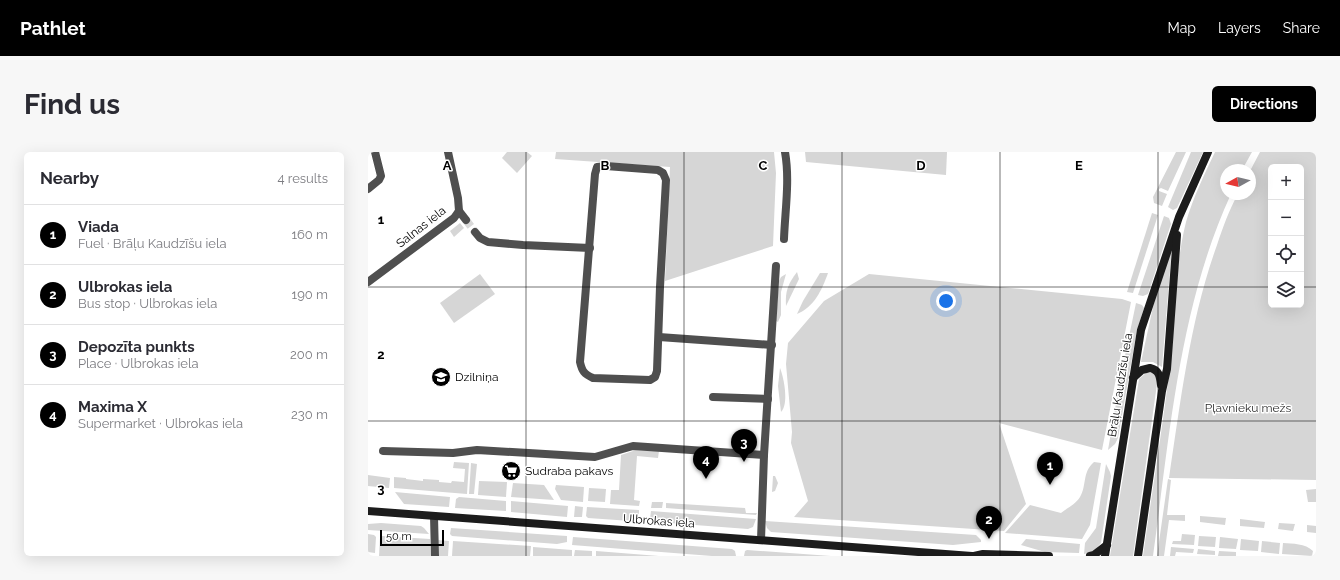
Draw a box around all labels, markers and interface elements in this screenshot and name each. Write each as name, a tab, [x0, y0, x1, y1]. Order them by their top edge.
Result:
text: Pathlet	[20, 17, 86, 39]
text: Map	[1168, 20, 1196, 36]
text: Layers	[1218, 20, 1261, 36]
text: Share	[1283, 20, 1320, 36]
button: Directions	[1212, 86, 1316, 122]
text: Find us	[24, 88, 120, 121]
text: A	[443, 158, 452, 173]
text: B	[601, 158, 610, 173]
text: C	[759, 158, 768, 173]
text: D	[916, 158, 926, 173]
text: E	[1075, 158, 1083, 173]
north arrow	[1220, 164, 1256, 200]
map controls	[1268, 164, 1304, 308]
button: +	[1268, 164, 1304, 200]
text: Nearby	[40, 168, 99, 188]
text: 4 results	[277, 171, 328, 186]
button: −	[1268, 200, 1304, 236]
street label: Salnas iela	[393, 203, 449, 251]
text: 1	[378, 212, 385, 227]
text: Viada	[78, 218, 119, 236]
text: 1	[50, 227, 56, 242]
text: 160 m	[291, 227, 328, 242]
text: Fuel · Brāļu Kaudzīšu iela	[78, 236, 227, 251]
button: locate	[1268, 236, 1304, 272]
button: layers	[1268, 272, 1304, 308]
text: Ulbrokas iela	[78, 278, 172, 296]
text: 2	[49, 287, 57, 302]
text: 190 m	[292, 287, 328, 302]
your location	[936, 291, 956, 311]
text: Bus stop · Ulbrokas iela	[78, 296, 217, 311]
street label: Brāļu Kaudzīšu iela	[1105, 332, 1135, 438]
text: Depozīta punkts	[78, 338, 195, 356]
text: 3	[49, 347, 57, 362]
text: 200 m	[290, 347, 328, 362]
text: 2	[377, 347, 385, 362]
text: Place · Ulbrokas iela	[78, 356, 199, 371]
school or university icon: Dzilniņa	[430, 366, 452, 388]
place label: Dzilniņa	[455, 370, 499, 384]
text: Maxima X	[78, 398, 147, 416]
park label: Pļavnieku mežs	[1205, 401, 1291, 415]
text: 4	[49, 407, 57, 422]
text: 230 m	[291, 407, 328, 422]
text: Supermarket · Ulbrokas iela	[78, 416, 243, 431]
pin: 3	[731, 429, 757, 462]
pin: 4	[693, 446, 719, 479]
pin: 1	[1037, 452, 1063, 485]
supermarket icon: Sudraba pakavs	[500, 460, 522, 482]
place label: Sudraba pakavs	[525, 464, 613, 478]
text: 3	[377, 481, 385, 496]
pin: 2	[976, 506, 1002, 539]
street label: Ulbrokas iela	[623, 512, 695, 530]
scale bar	[380, 528, 444, 547]
text: 50 m	[386, 530, 412, 543]

